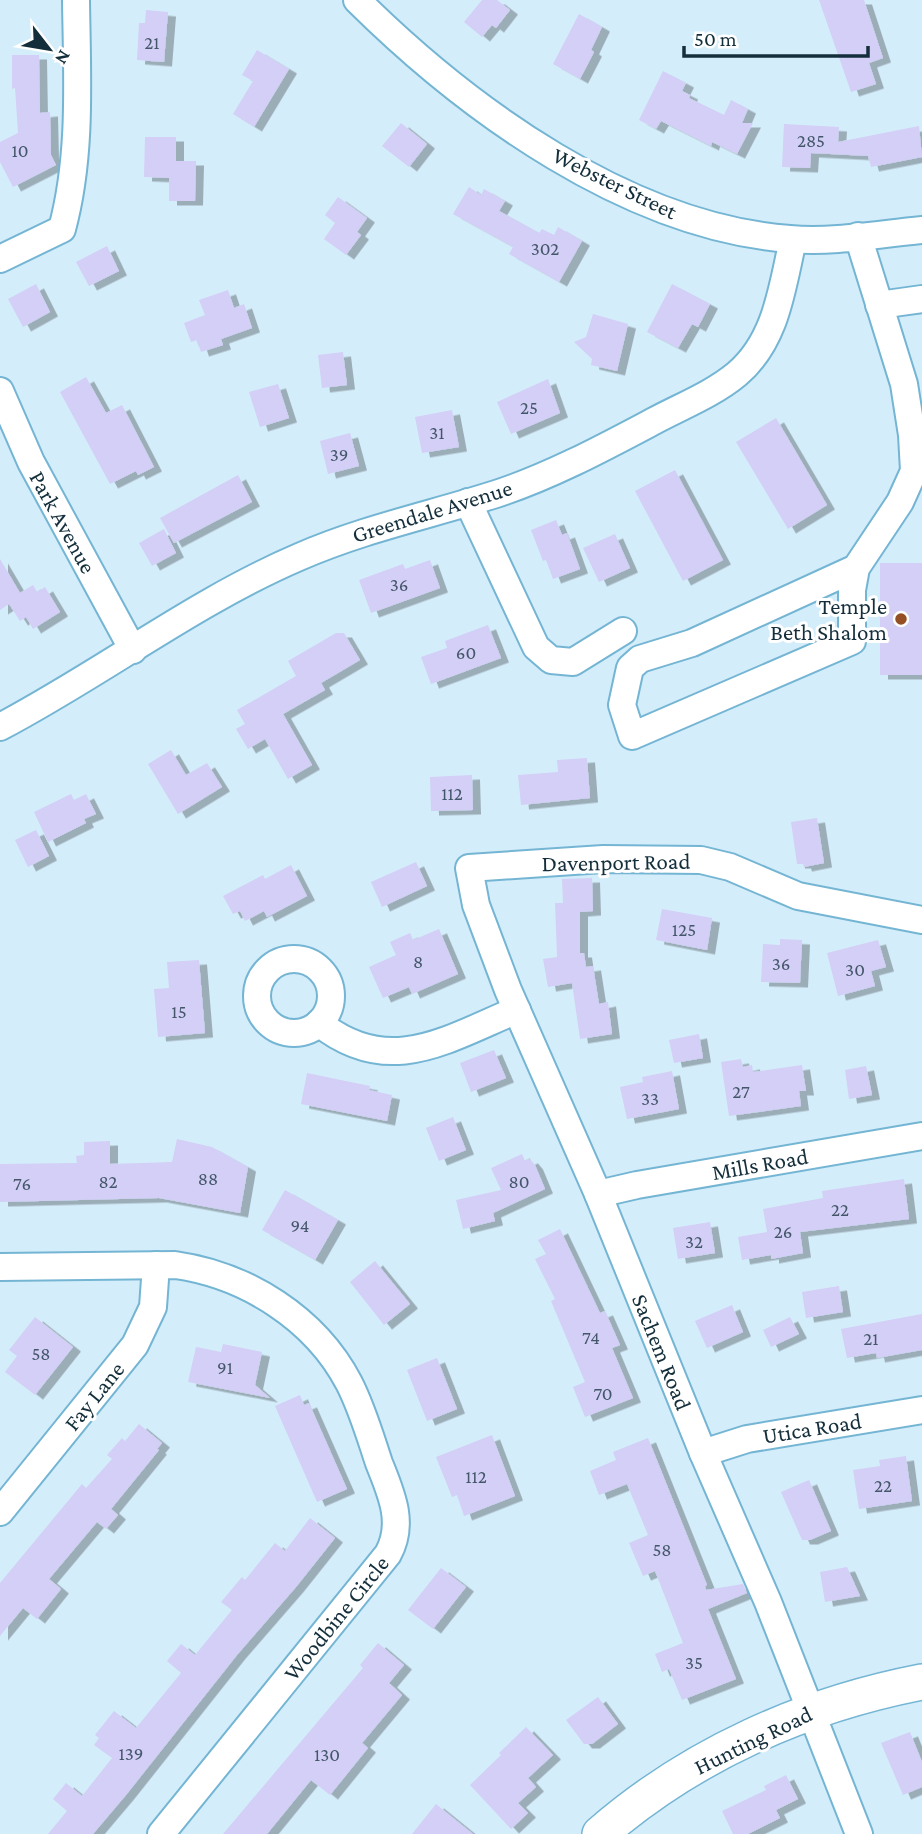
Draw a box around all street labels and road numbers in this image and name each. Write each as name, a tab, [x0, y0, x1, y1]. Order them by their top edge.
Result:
street label: Webster Street	[549, 142, 682, 224]
street label: Park Avenue	[24, 466, 102, 578]
street label: Greendale Avenue	[349, 474, 515, 548]
street label: Davenport Road	[541, 848, 691, 876]
street label: Mills Road	[710, 1143, 810, 1185]
street label: Sachem Road	[627, 1290, 697, 1414]
street label: Fay Lane	[58, 1356, 130, 1436]
street label: Utica Road	[761, 1407, 863, 1449]
street label: Woodbine Circle	[278, 1551, 394, 1685]
street label: Hunting Road	[690, 1700, 816, 1780]

